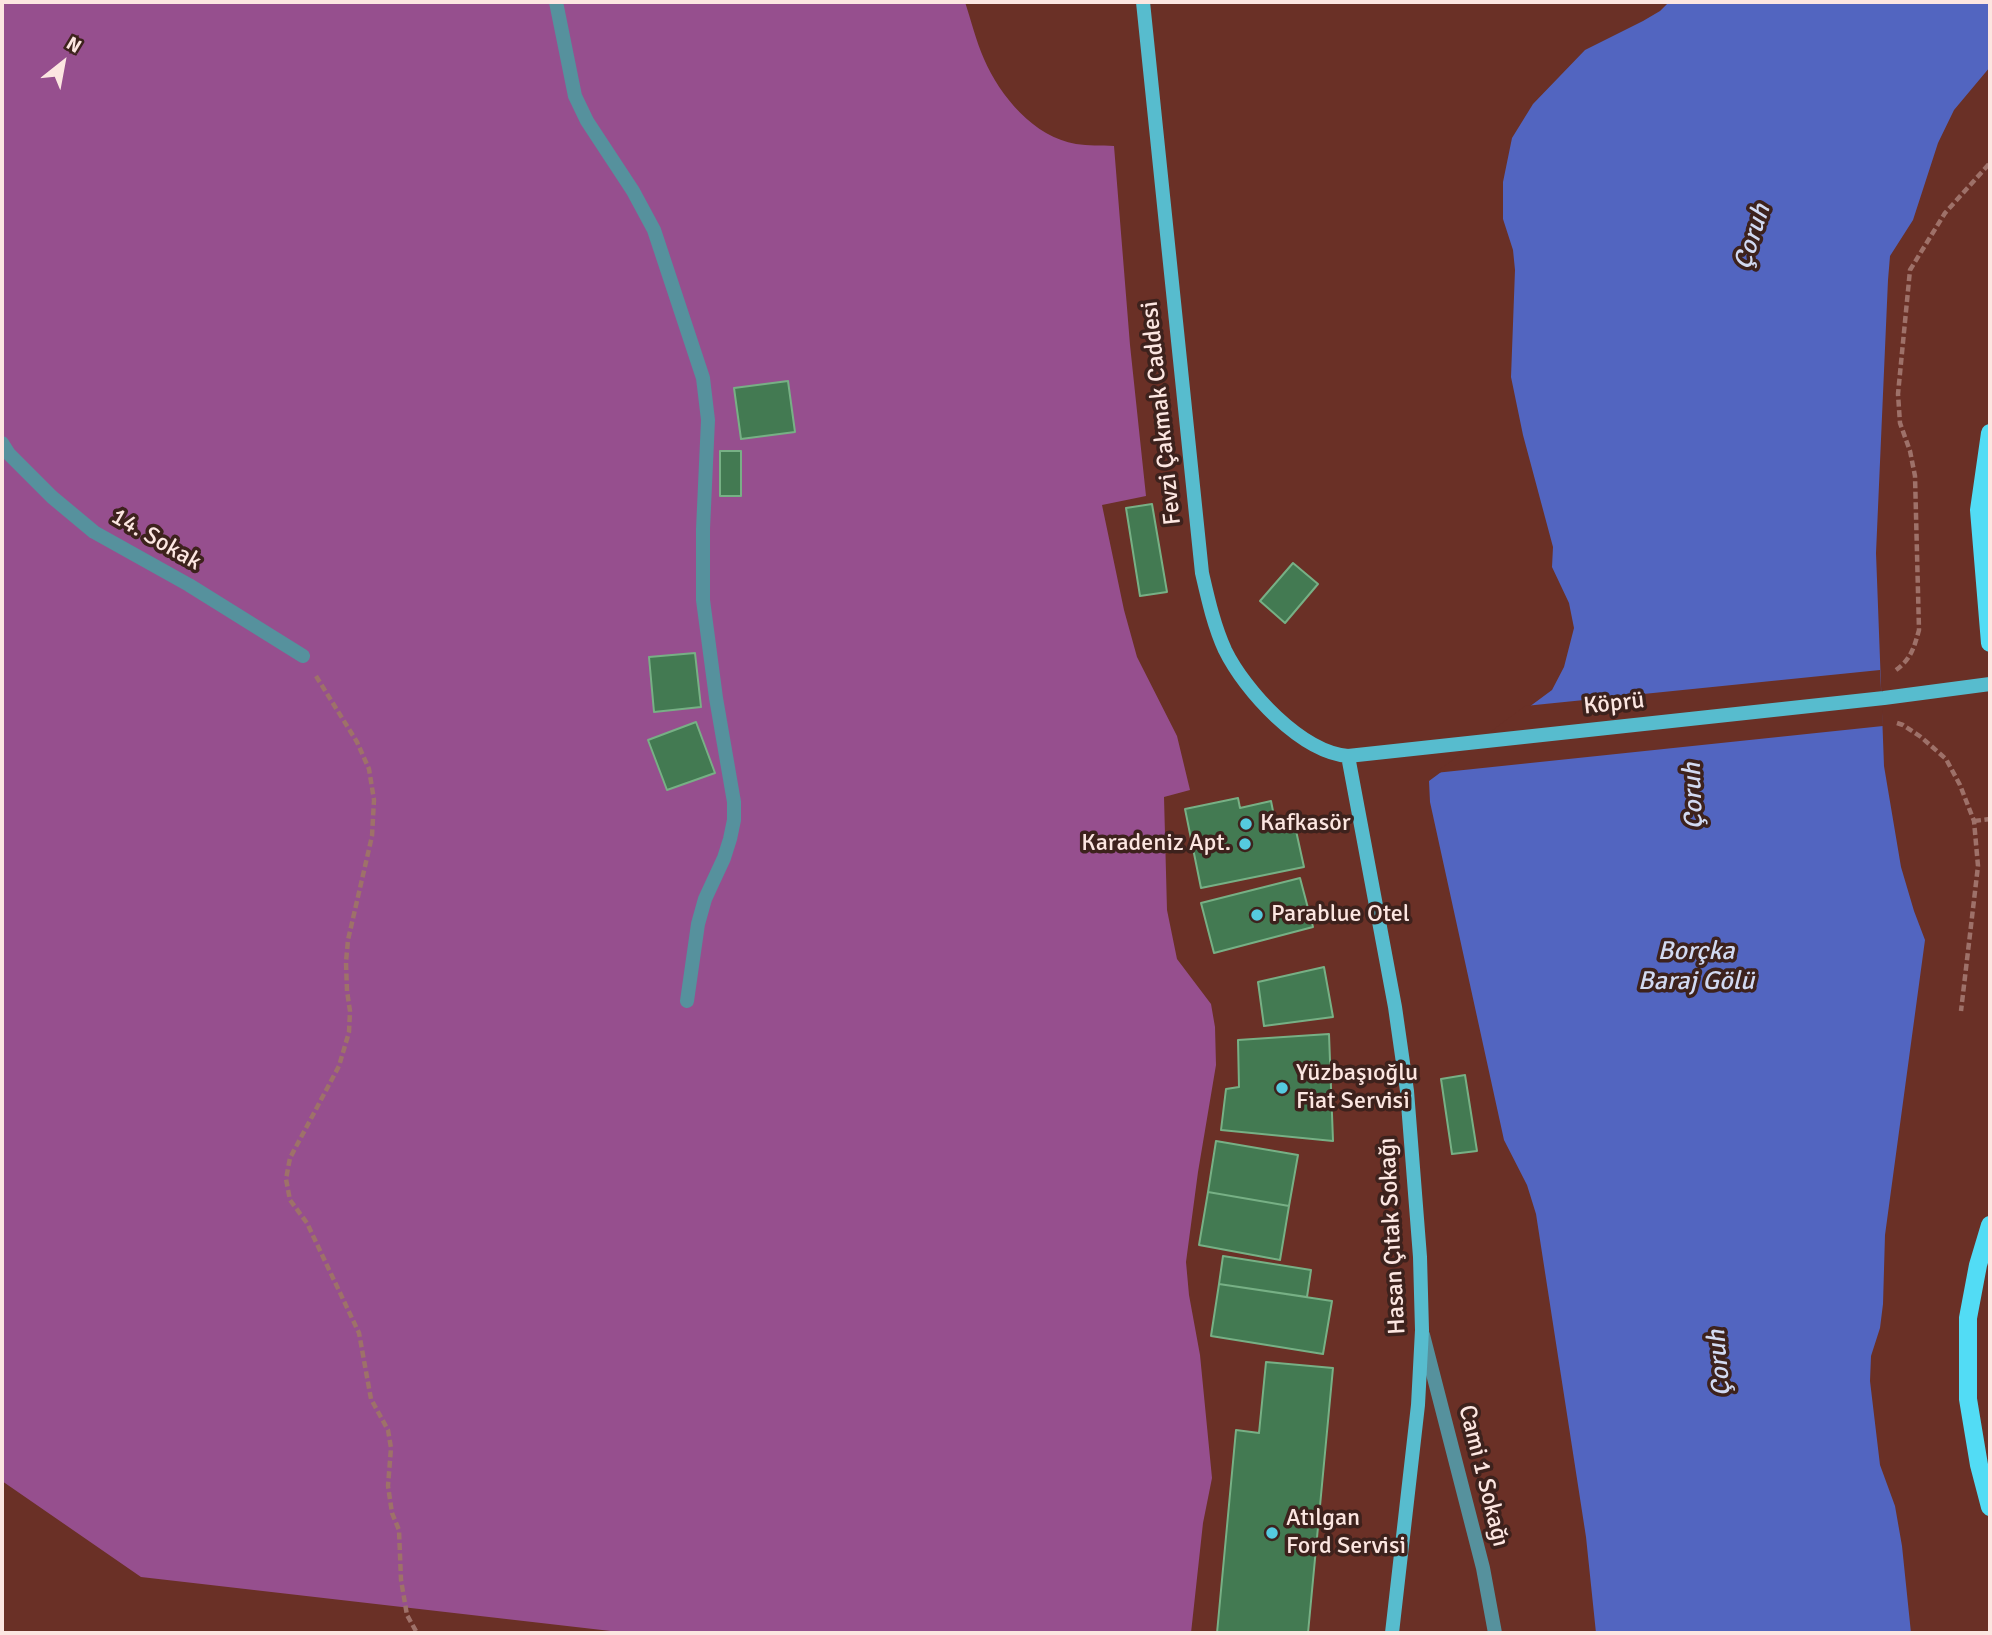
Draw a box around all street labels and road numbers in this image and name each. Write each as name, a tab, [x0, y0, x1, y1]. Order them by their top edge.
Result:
street label: Fevzi Çakmak Caddesi	[1136, 300, 1188, 526]
street label: 14. Sokak	[106, 503, 206, 577]
street label: Köprü	[1582, 686, 1646, 722]
street label: Hasan Çıtak Sokağı	[1373, 1137, 1413, 1335]
street label: Cami 1 Sokağı	[1452, 1402, 1514, 1550]

